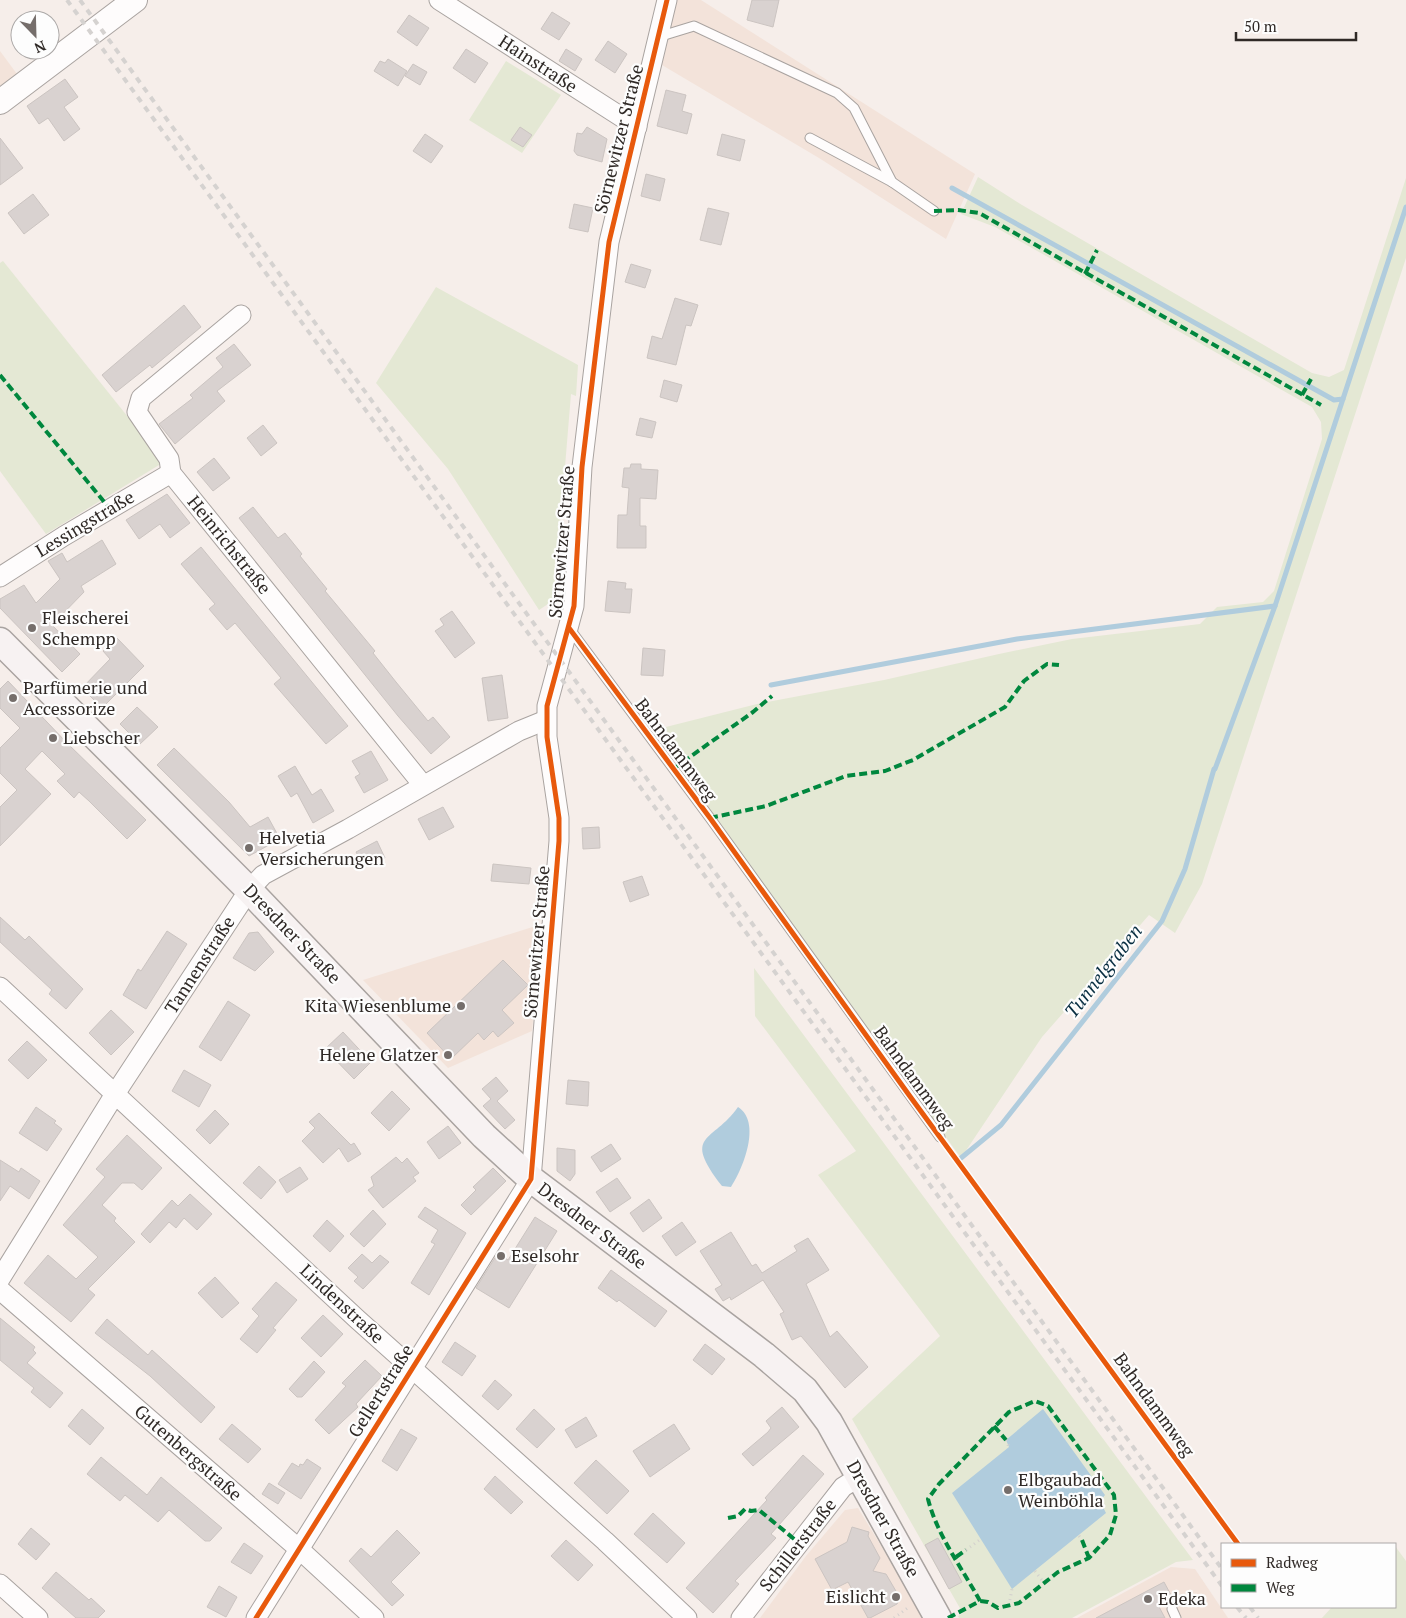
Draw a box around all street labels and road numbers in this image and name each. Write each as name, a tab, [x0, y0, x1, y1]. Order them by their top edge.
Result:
street label: Hainstraße	[495, 29, 583, 98]
street label: Sörnewitzer Straße	[588, 62, 648, 216]
street label: Sörnewitzer Straße	[542, 465, 580, 619]
street label: Lessingstraße	[31, 484, 138, 562]
street label: Heinrichstraße	[183, 490, 277, 599]
street label: Bahndammweg	[630, 693, 724, 806]
street label: Sörnewitzer Straße	[517, 865, 555, 1019]
street label: Dresdner Straße	[239, 878, 347, 989]
street label: Tannenstraße	[159, 911, 240, 1018]
street label: Bahndammweg	[869, 1021, 961, 1135]
street label: Dresdner Straße	[533, 1176, 652, 1274]
street label: Lindenstraße	[295, 1258, 390, 1348]
street label: Gellertstraße	[342, 1339, 418, 1442]
street label: Bahndammweg	[1109, 1348, 1201, 1462]
street label: Gutenbergstraße	[130, 1399, 248, 1506]
street label: Dresdner Straße	[842, 1456, 926, 1581]
street label: Schillerstraße	[753, 1493, 841, 1596]

